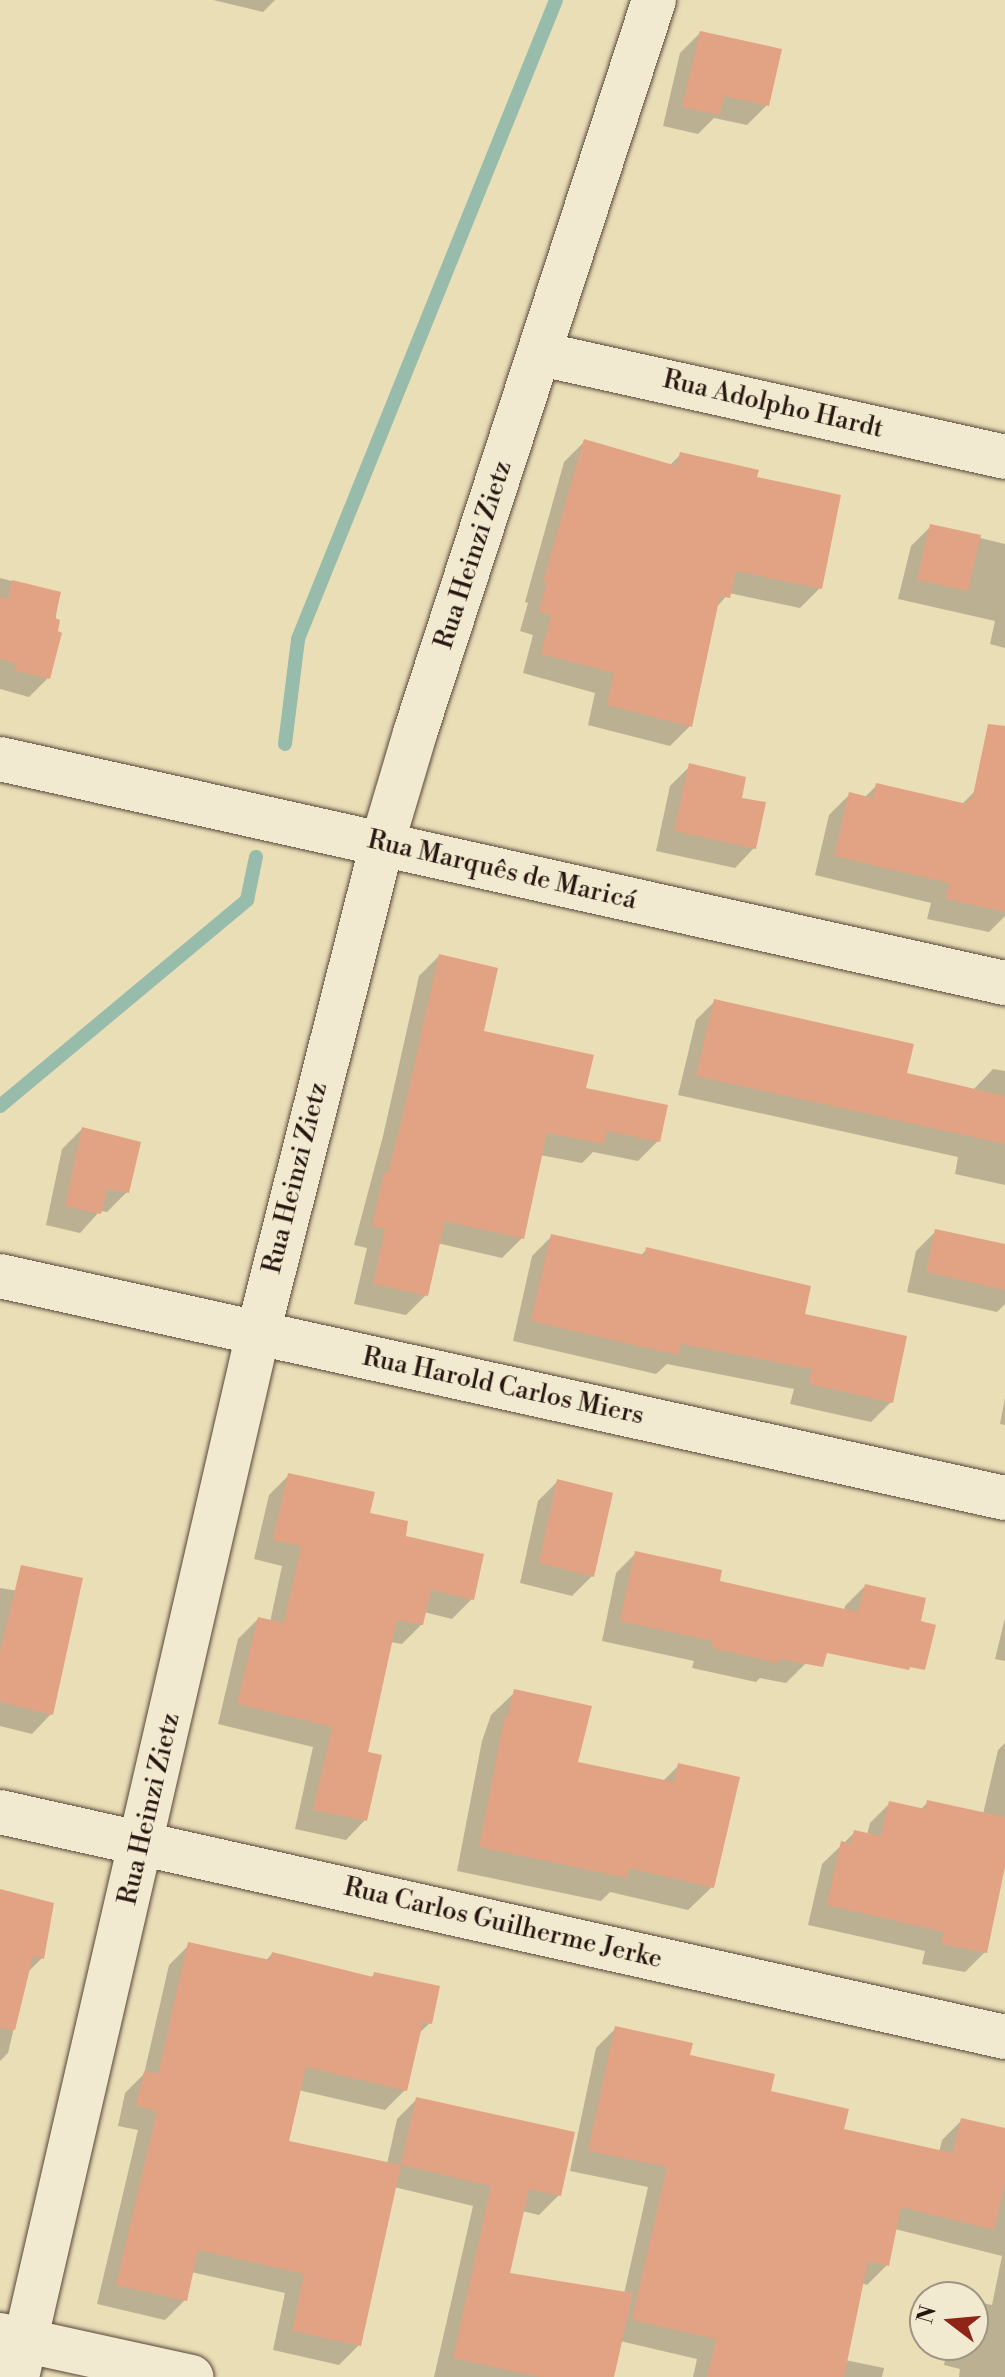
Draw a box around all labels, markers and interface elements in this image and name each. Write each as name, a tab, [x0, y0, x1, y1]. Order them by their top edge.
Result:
street label: Rua Adolpho Hardt	[660, 364, 886, 446]
street label: Rua Heinzi Zietz	[429, 457, 519, 653]
street label: Rua Marquês de Maricá	[364, 825, 640, 917]
street label: Rua Heinzi Zietz	[257, 1079, 335, 1277]
street label: Rua Harold Carlos Miers	[359, 1342, 647, 1432]
street label: Rua Heinzi Zietz	[113, 1710, 187, 1908]
street label: Rua Carlos Guilherme Jerke	[341, 1872, 665, 1976]
north arrow	[909, 2281, 989, 2361]
text: N	[912, 2303, 943, 2327]

